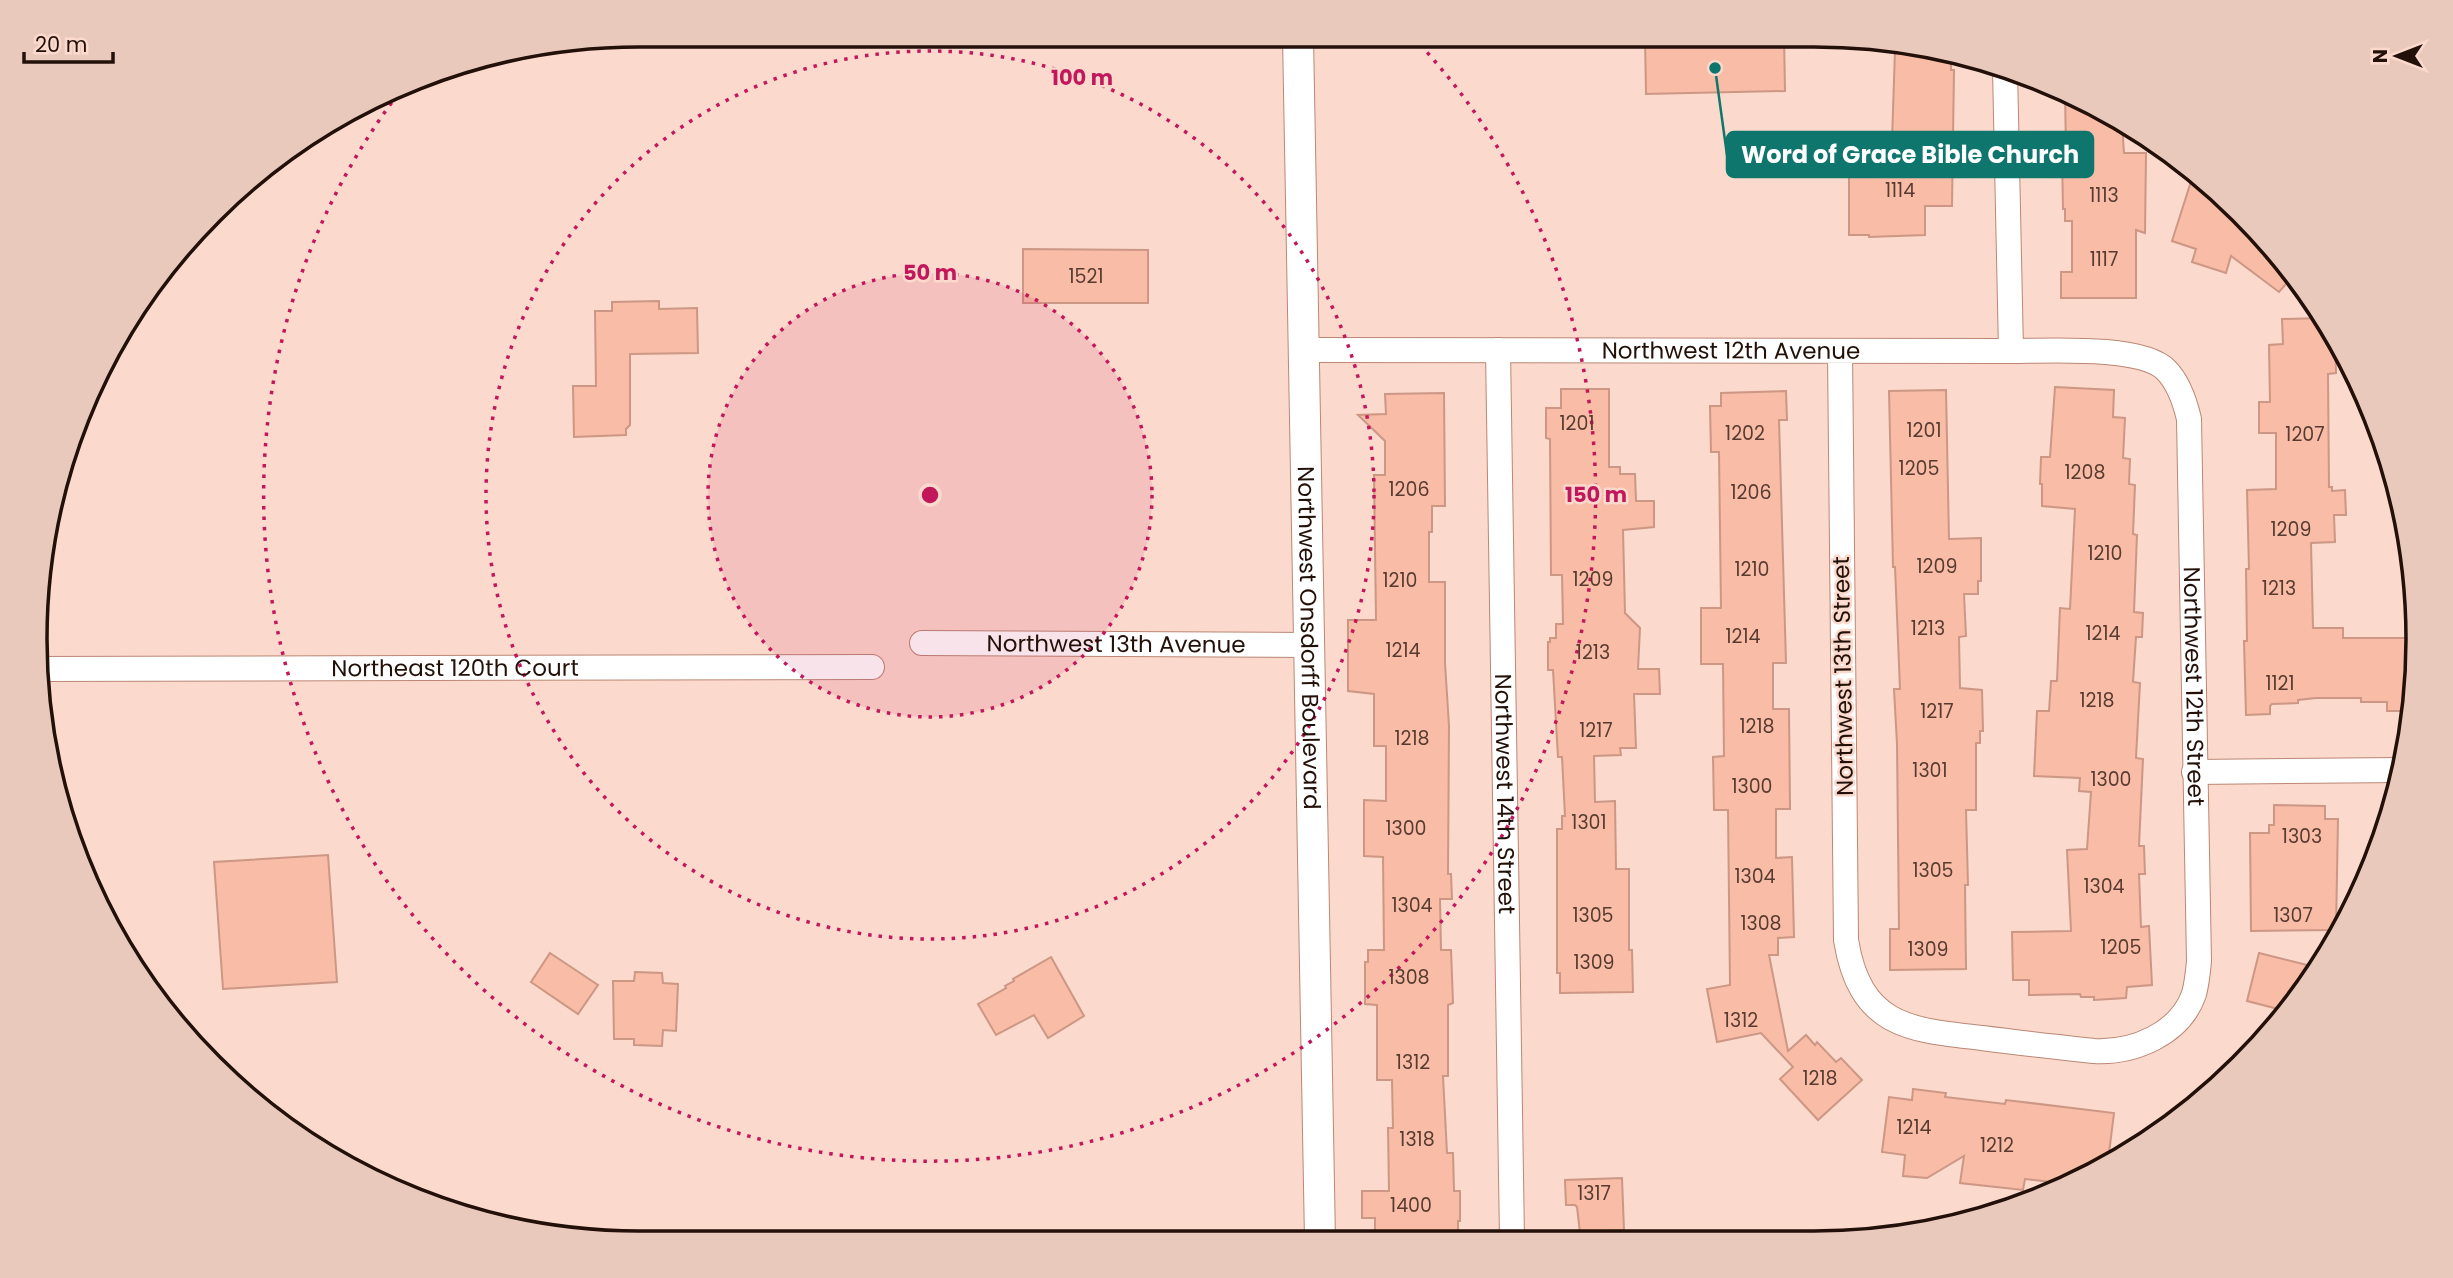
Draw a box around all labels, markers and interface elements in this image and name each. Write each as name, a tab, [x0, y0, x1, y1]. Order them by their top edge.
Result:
scale bar	[24, 21, 114, 65]
north arrow	[2362, 21, 2432, 91]
text: 20 m	[35, 30, 88, 59]
text: N	[2367, 49, 2394, 63]
text: 100 m	[1051, 63, 1113, 92]
callout: Word of Grace Bible Church	[1727, 132, 2093, 177]
text: Word of Grace Bible Church	[1741, 138, 2079, 171]
house number: 1114	[1885, 177, 1915, 204]
house number: 1113	[2089, 182, 2119, 209]
house number: 1117	[2090, 246, 2118, 273]
text: 50 m	[903, 258, 957, 287]
house number: 1521	[1068, 263, 1104, 290]
street label: Northwest 12th Avenue	[1602, 334, 1860, 367]
house number: 1201	[1559, 410, 1595, 437]
house number: 1201	[1906, 417, 1942, 444]
house number: 1202	[1725, 420, 1765, 447]
house number: 1207	[2285, 421, 2325, 448]
house number: 1205	[1899, 455, 1939, 482]
house number: 1208	[2065, 459, 2105, 486]
street label: Northwest Onsdorff Boulevard	[1290, 466, 1328, 810]
house number: 1206	[1388, 476, 1430, 503]
house number: 1206	[1730, 479, 1772, 506]
text: 150 m	[1565, 480, 1627, 509]
centre of rings	[918, 483, 942, 507]
house number: 1209	[2271, 516, 2311, 543]
house number: 1210	[2087, 540, 2123, 567]
house number: 1209	[1917, 553, 1957, 580]
house number: 1210	[1734, 556, 1770, 583]
street label: Northwest 13th Street	[1825, 556, 1861, 796]
house number: 1209	[1573, 566, 1613, 593]
street label: Northwest 12th Street	[2176, 566, 2212, 806]
house number: 1210	[1382, 567, 1418, 594]
house number: 1213	[2262, 575, 2296, 602]
house number: 1213	[1911, 615, 1945, 642]
house number: 1214	[2085, 620, 2121, 647]
house number: 1214	[1725, 623, 1761, 650]
street label: Northwest 13th Avenue	[986, 627, 1246, 661]
house number: 1214	[1385, 637, 1421, 664]
house number: 1213	[1576, 639, 1610, 666]
street label: Northeast 120th Court	[331, 652, 579, 684]
house number: 1121	[2265, 670, 2295, 697]
street label: Northwest 14th Street	[1487, 673, 1523, 915]
house number: 1218	[2079, 687, 2115, 714]
house number: 1217	[1920, 698, 1954, 725]
house number: 1218	[1739, 713, 1775, 740]
house number: 1217	[1579, 717, 1613, 744]
house number: 1218	[1394, 725, 1430, 752]
house number: 1301	[1912, 757, 1948, 784]
house number: 1300	[2090, 766, 2132, 793]
house number: 1300	[1731, 773, 1773, 800]
house number: 1301	[1571, 809, 1607, 836]
house number: 1300	[1385, 815, 1427, 842]
house number: 1303	[2282, 823, 2322, 850]
house number: 1305	[1912, 857, 1954, 884]
house number: 1304	[1734, 863, 1776, 890]
house number: 1304	[2083, 873, 2125, 900]
house number: 1304	[1391, 892, 1433, 919]
house number: 1305	[1572, 902, 1614, 929]
house number: 1307	[2273, 902, 2313, 929]
house number: 1308	[1740, 910, 1782, 937]
house number: 1205	[2101, 934, 2141, 961]
house number: 1309	[1907, 936, 1949, 963]
house number: 1309	[1573, 949, 1615, 976]
house number: 1308	[1388, 964, 1430, 991]
house number: 1312	[1724, 1007, 1758, 1034]
house number: 1312	[1396, 1049, 1430, 1076]
house number: 1218	[1802, 1065, 1838, 1092]
house number: 1214	[1896, 1114, 1932, 1141]
house number: 1318	[1399, 1126, 1435, 1153]
house number: 1212	[1980, 1132, 2014, 1159]
house number: 1317	[1577, 1180, 1611, 1207]
house number: 1400	[1390, 1192, 1432, 1219]

